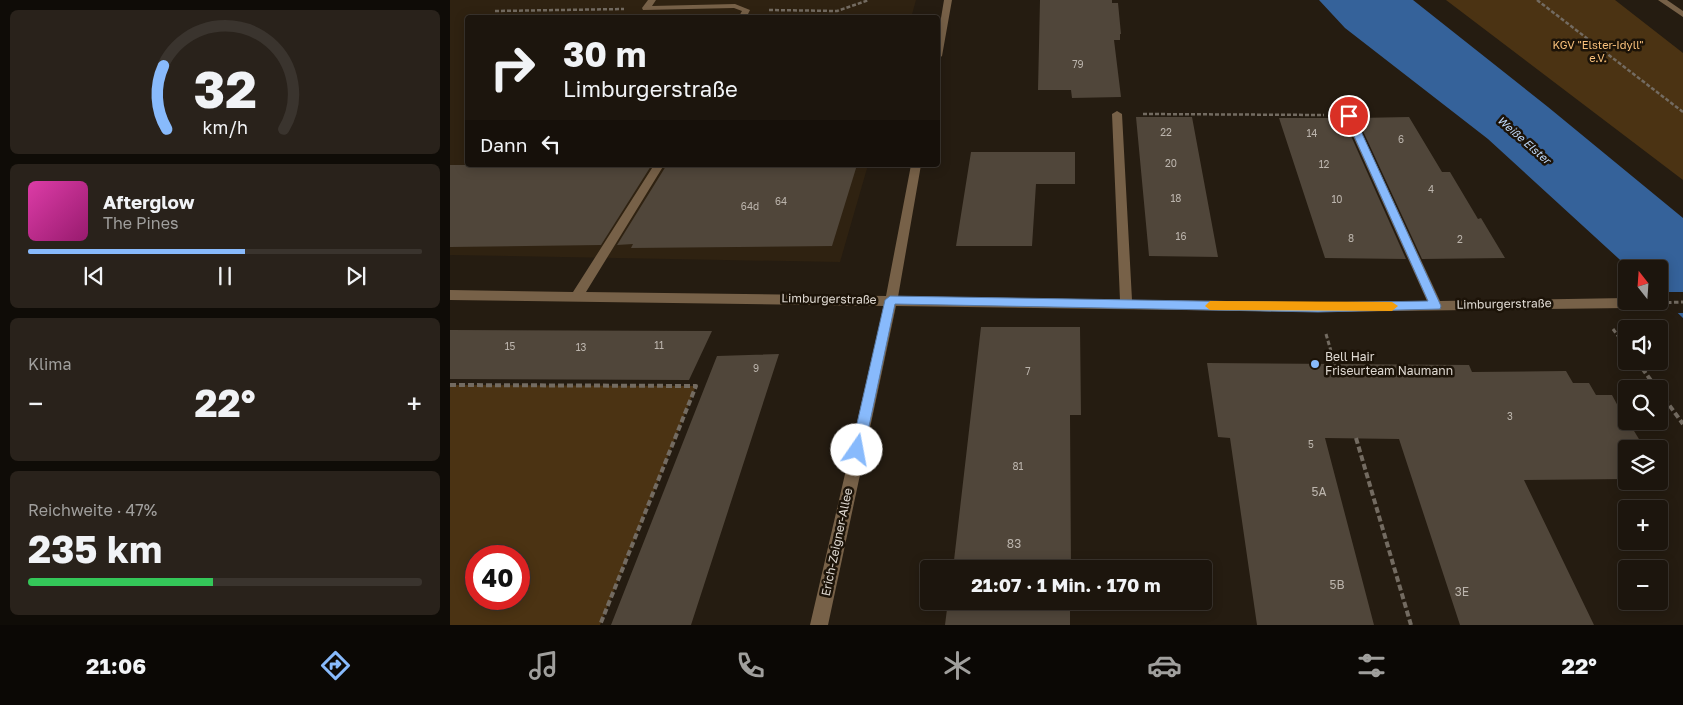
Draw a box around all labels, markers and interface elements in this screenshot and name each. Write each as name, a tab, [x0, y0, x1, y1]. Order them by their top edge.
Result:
text: 30 m	[563, 33, 646, 75]
icon: right	[480, 35, 545, 100]
park label: KGV "Elster-Idyll" e.V.	[1552, 38, 1644, 64]
text: 32	[193, 57, 257, 119]
house number: 79	[1072, 58, 1084, 70]
text: Limburgerstraße	[563, 75, 738, 102]
pin	[1328, 95, 1370, 137]
icon: arrive	[1335, 102, 1363, 130]
water label: Weiße Elster	[1495, 113, 1555, 167]
text: km/h	[202, 116, 248, 138]
house number: 22	[1160, 126, 1172, 138]
house number: 14	[1307, 127, 1317, 139]
icon: left	[537, 130, 565, 158]
text: Dann	[480, 133, 527, 156]
house number: 6	[1398, 133, 1404, 145]
house number: 20	[1165, 157, 1177, 169]
house number: 12	[1319, 158, 1330, 170]
house number: 4	[1428, 183, 1434, 195]
text: Afterglow	[103, 190, 194, 213]
house number: 18	[1171, 192, 1181, 204]
house number: 10	[1331, 193, 1343, 205]
house number: 64	[775, 195, 787, 207]
house number: 64d	[741, 200, 759, 212]
text: The Pines	[103, 213, 178, 233]
house number: 16	[1176, 230, 1186, 242]
house number: 8	[1348, 232, 1354, 244]
house number: 2	[1457, 233, 1463, 245]
north arrow	[1618, 260, 1668, 310]
map controls	[1618, 260, 1668, 610]
icon: previous	[80, 262, 108, 290]
icon: pause	[211, 262, 239, 290]
icon: next	[342, 262, 370, 290]
street label: Limburgerstraße	[781, 290, 877, 307]
street label: Limburgerstraße	[1456, 295, 1552, 312]
button: sound	[1618, 320, 1668, 370]
house number: 11	[654, 339, 664, 351]
house number: 15	[505, 340, 516, 352]
house number: 13	[576, 341, 586, 353]
place label: Bell Hair Friseurteam Naumann	[1325, 349, 1453, 378]
text: Klima	[28, 354, 72, 374]
marker: Bell Hair Friseurteam Naumann	[1309, 358, 1321, 370]
house number: 9	[753, 362, 759, 374]
house number: 7	[1025, 365, 1031, 377]
text: 22°	[194, 380, 256, 425]
button: search	[1618, 380, 1668, 430]
text: −	[28, 387, 43, 420]
text: +	[407, 387, 422, 420]
house number: 3	[1507, 410, 1513, 422]
position arrow	[830, 423, 882, 475]
house number: 5	[1308, 438, 1314, 450]
button: layers	[1618, 440, 1668, 490]
house number: 81	[1013, 460, 1024, 472]
house number: 5A	[1311, 484, 1327, 499]
street label: Erich-Zeigner-Allee	[818, 486, 855, 597]
text: Reichweite · 47%	[28, 500, 157, 520]
button: +	[1618, 500, 1668, 550]
text: 235 km	[28, 526, 162, 571]
house number: 83	[1007, 536, 1021, 551]
speed limit sign: 40	[465, 545, 530, 610]
button: −	[1618, 560, 1668, 610]
text: 21:07 · 1 Min. · 170 m	[971, 573, 1161, 596]
house number: 5B	[1329, 577, 1345, 592]
house number: 3E	[1455, 584, 1469, 599]
icon: directions	[318, 648, 353, 683]
icon: music	[526, 648, 561, 683]
icon: phone	[733, 648, 768, 683]
icon: climate	[940, 648, 975, 683]
icon: car	[1147, 648, 1182, 683]
icon: filters	[1354, 648, 1389, 683]
text: 21:06	[86, 652, 146, 679]
text: 22°	[1561, 652, 1597, 679]

